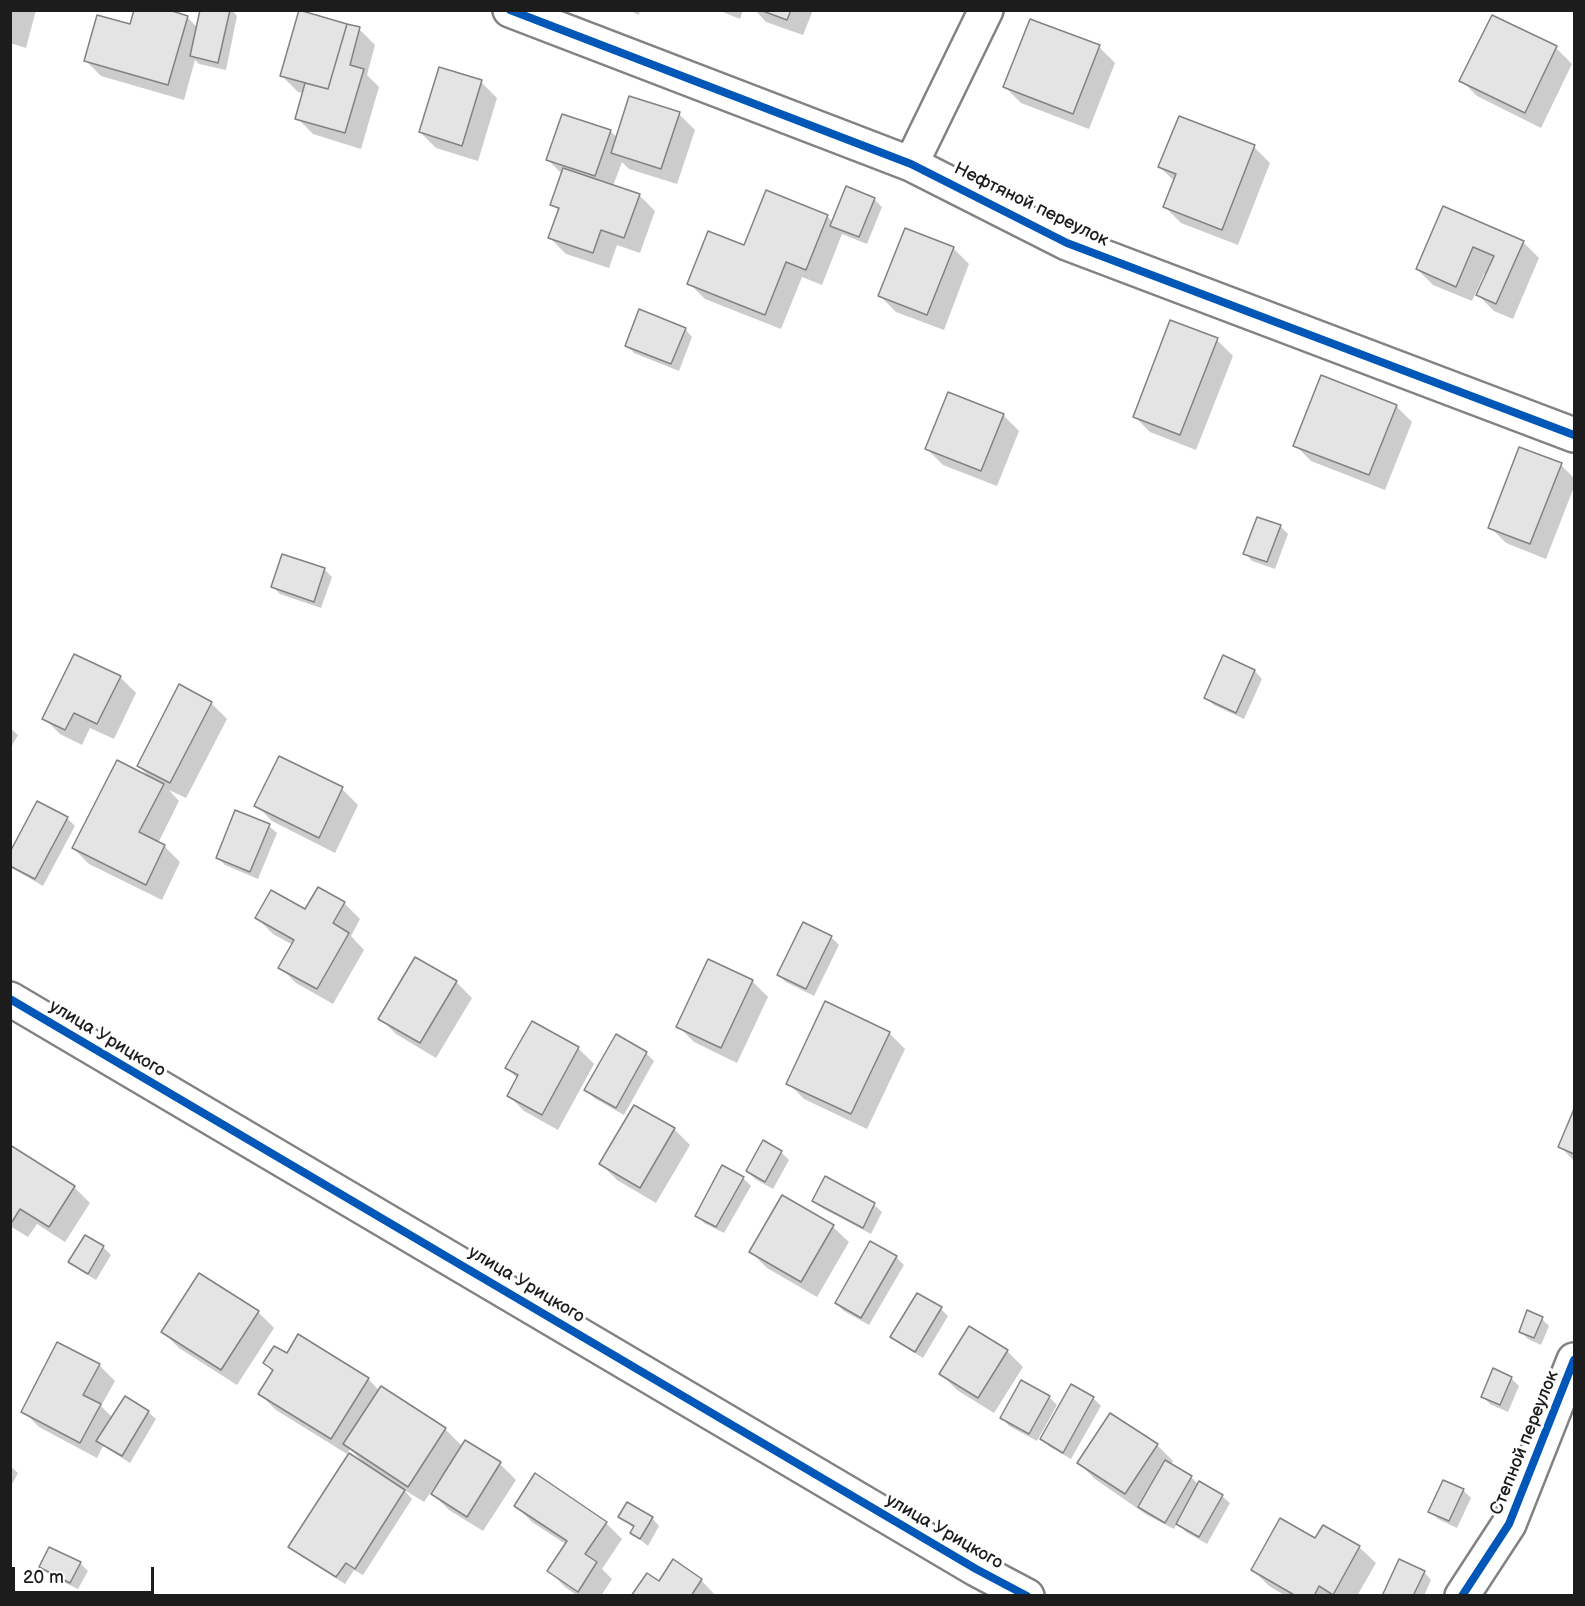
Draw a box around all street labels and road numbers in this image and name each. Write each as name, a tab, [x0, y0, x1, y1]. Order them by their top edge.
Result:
street label: Нефтяной переулок	[950, 158, 1112, 252]
street label: улица Урицкого	[45, 996, 169, 1082]
street label: улица Урицкого	[464, 1242, 588, 1328]
street label: Степной переулок	[1486, 1368, 1564, 1518]
street label: улица Урицкого	[881, 1490, 1007, 1574]

